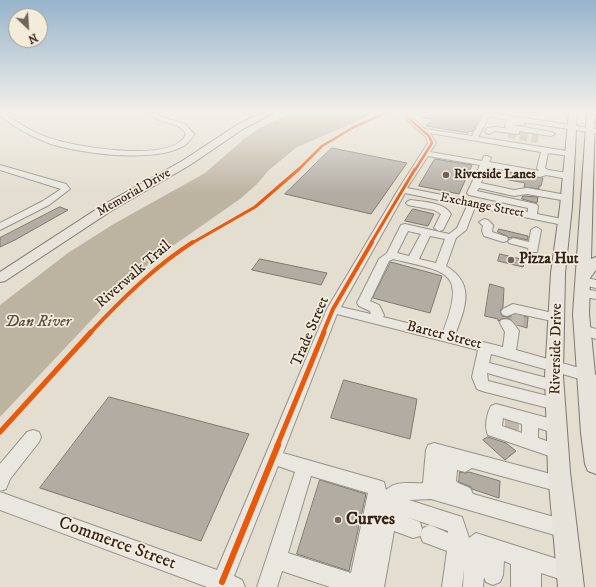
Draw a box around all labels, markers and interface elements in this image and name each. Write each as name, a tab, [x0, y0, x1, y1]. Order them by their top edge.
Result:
north arrow	[8, 8, 48, 48]
text: N	[26, 30, 40, 46]
street label: Memorial Drive	[94, 166, 174, 220]
place label: Riverside Lanes	[454, 167, 536, 183]
marker: Riverside Lanes	[441, 170, 451, 180]
street label: Exchange Street	[439, 190, 525, 222]
street label: Riverwalk Trail	[93, 238, 175, 312]
place label: Pizza Hut	[519, 251, 579, 269]
marker: Pizza Hut	[506, 255, 516, 265]
street label: Trade Street	[288, 294, 334, 370]
street label: Riverside Drive	[547, 303, 567, 395]
water label: Dan River	[5, 313, 71, 333]
street label: Barter Street	[405, 318, 483, 354]
place label: Curves	[346, 509, 395, 531]
street label: Commerce Street	[55, 513, 179, 575]
marker: Curves	[333, 515, 343, 525]

